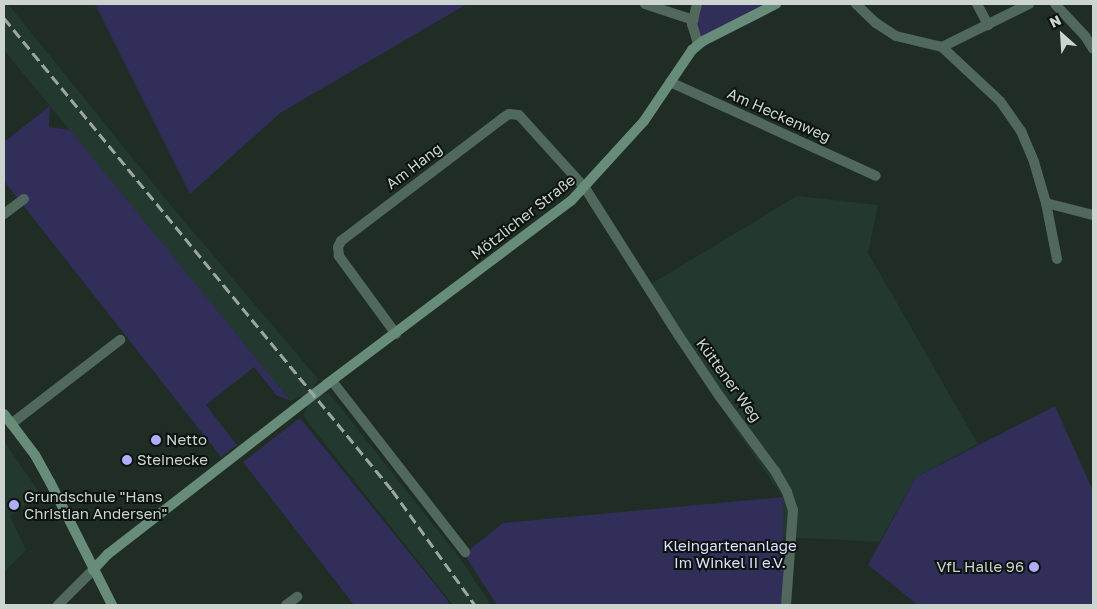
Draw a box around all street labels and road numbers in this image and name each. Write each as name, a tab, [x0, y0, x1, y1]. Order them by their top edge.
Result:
street label: Am Heckenweg	[725, 84, 833, 146]
street label: Am Hang	[382, 139, 446, 193]
street label: Mötzlicher Straße	[467, 171, 579, 263]
street label: Küttener Weg	[693, 335, 765, 425]

